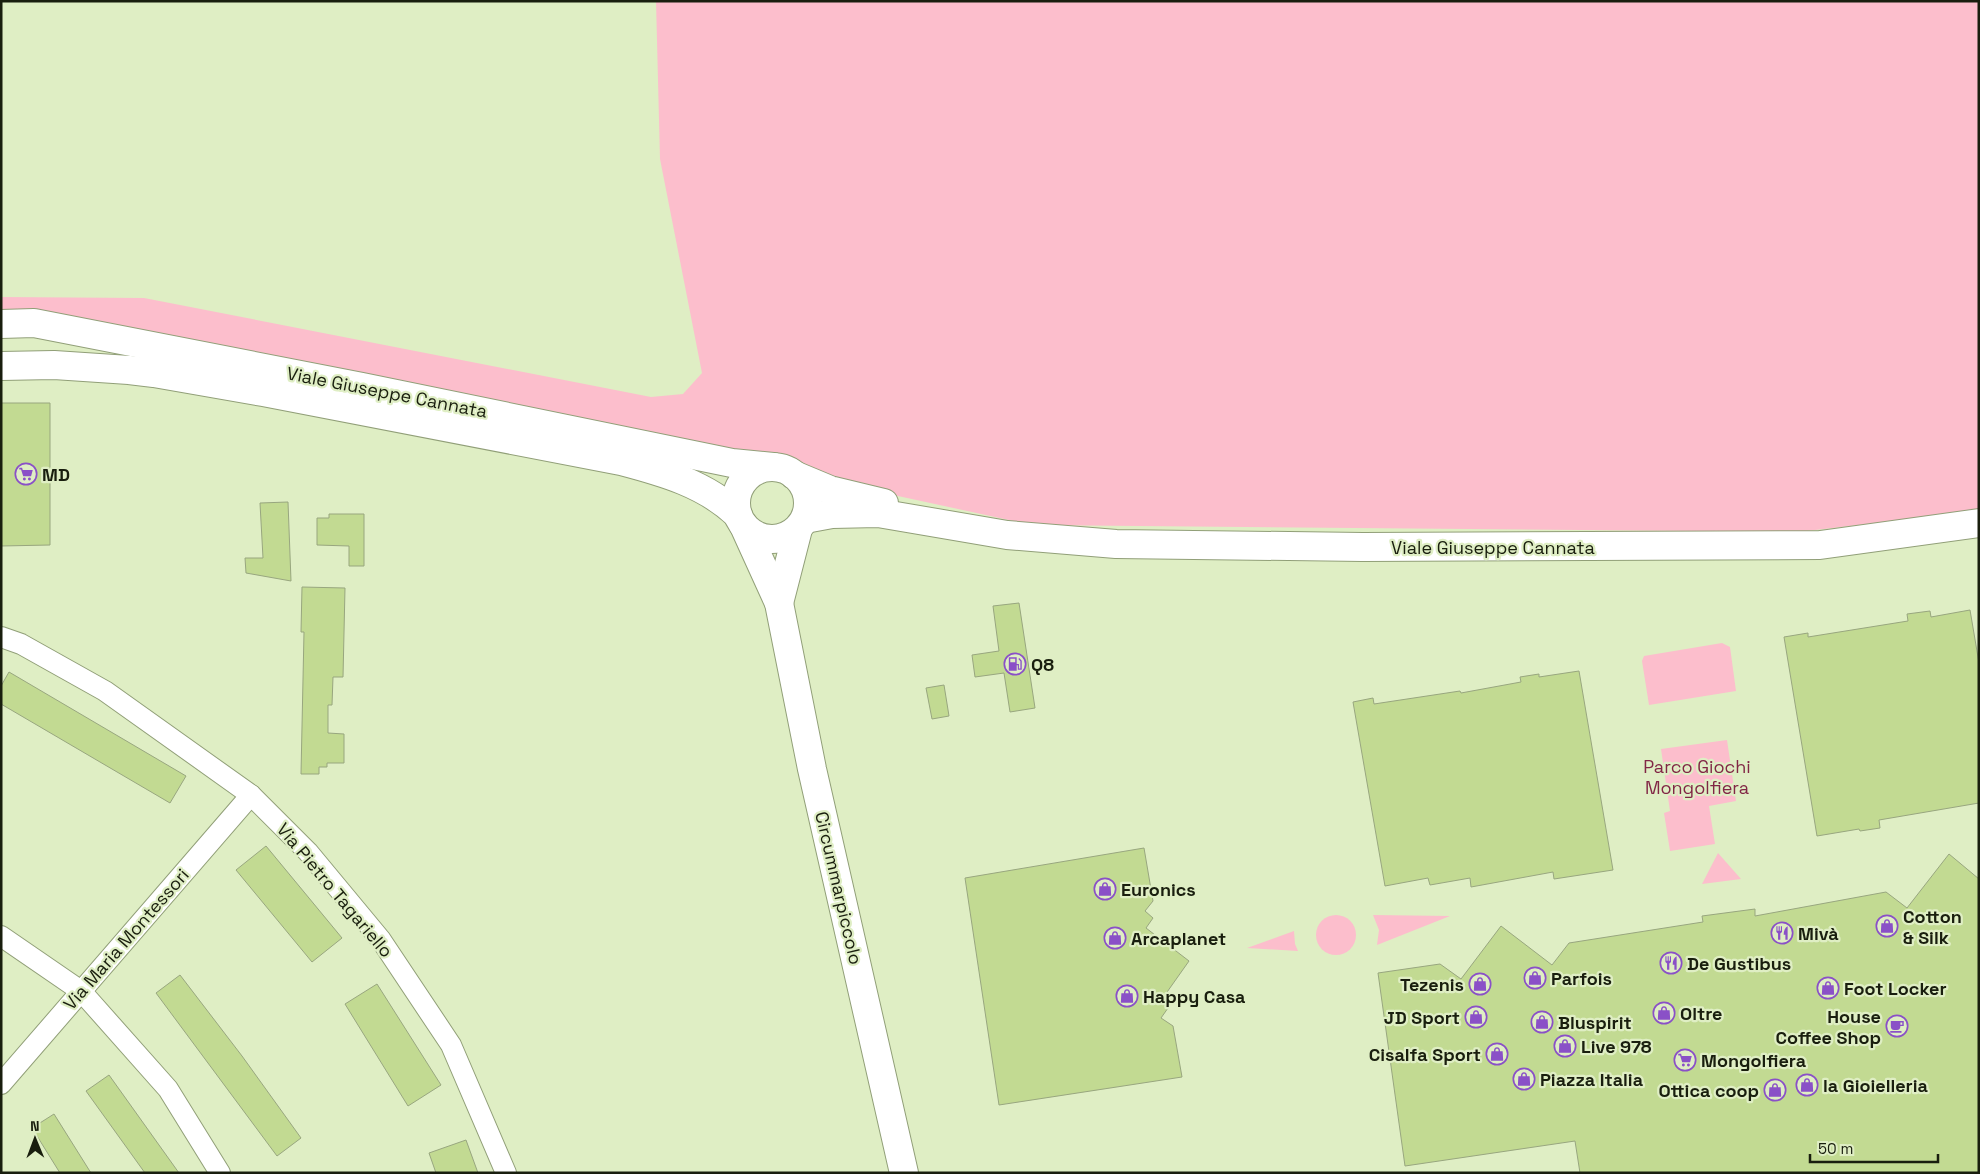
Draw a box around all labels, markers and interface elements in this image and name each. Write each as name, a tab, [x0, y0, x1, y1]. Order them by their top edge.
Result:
street label: Viale Giuseppe Cannata	[285, 361, 489, 423]
supermarket icon: MD	[14, 462, 38, 486]
place label: MD	[42, 463, 70, 486]
street label: Viale Giuseppe Cannata	[1391, 536, 1595, 559]
fuel station icon: Q8	[1003, 652, 1027, 676]
place label: Q8	[1031, 653, 1054, 676]
park label: Parco Giochi Mongolfiera	[1643, 755, 1751, 799]
street label: Circummarpiccolo	[810, 809, 868, 967]
street label: Via Pietro Tagariello	[272, 818, 398, 962]
street label: Via Maria Montessori	[58, 864, 194, 1014]
shop icon: Euronics	[1093, 877, 1117, 901]
place label: Euronics	[1121, 878, 1196, 901]
place label: Cotton & Silk	[1903, 905, 1962, 949]
shop icon: Cotton & Silk	[1875, 914, 1899, 938]
restaurant icon: Mivà	[1770, 921, 1794, 945]
place label: Mivà	[1798, 922, 1839, 945]
shop icon: Arcaplanet	[1103, 926, 1127, 950]
place label: Arcaplanet	[1131, 927, 1226, 950]
restaurant icon: De Gustibus	[1659, 951, 1683, 975]
place label: De Gustibus	[1687, 952, 1791, 975]
shop icon: Parfois	[1523, 966, 1547, 990]
place label: Parfois	[1551, 967, 1612, 990]
shop icon: Tezenis	[1468, 972, 1492, 996]
place label: Tezenis	[1400, 973, 1464, 996]
shop icon: Foot Locker	[1816, 976, 1840, 1000]
place label: Foot Locker	[1844, 977, 1947, 1000]
shop icon: Happy Casa	[1115, 984, 1139, 1008]
place label: Happy Casa	[1143, 985, 1246, 1008]
shop icon: Oltre	[1652, 1001, 1676, 1025]
place label: Oltre	[1680, 1002, 1722, 1025]
shop icon: JD Sport	[1464, 1005, 1488, 1029]
place label: House Coffee Shop	[1775, 1005, 1881, 1049]
place label: JD Sport	[1384, 1006, 1460, 1029]
shop icon: Bluspirit	[1530, 1010, 1554, 1034]
place label: Bluspirit	[1558, 1011, 1632, 1034]
cafe icon: House Coffee Shop	[1885, 1014, 1909, 1038]
shop icon: Live 978	[1553, 1034, 1577, 1058]
place label: Live 978	[1581, 1035, 1652, 1058]
shop icon: Cisalfa Sport	[1485, 1042, 1509, 1066]
place label: Cisalfa Sport	[1369, 1043, 1481, 1066]
supermarket icon: Mongolfiera	[1673, 1048, 1697, 1072]
place label: Mongolfiera	[1701, 1049, 1807, 1072]
shop icon: Piazza Italia	[1512, 1067, 1536, 1091]
place label: Piazza Italia	[1540, 1068, 1644, 1091]
shop icon: la Gioielleria	[1795, 1073, 1819, 1097]
place label: la Gioielleria	[1823, 1074, 1929, 1097]
shop icon: Ottica coop	[1763, 1078, 1787, 1102]
place label: Ottica coop	[1658, 1079, 1759, 1102]
north arrow	[10, 1114, 60, 1164]
text: N	[30, 1117, 40, 1135]
scale bar	[1810, 1132, 1938, 1164]
text: 50 m	[1818, 1139, 1853, 1158]

